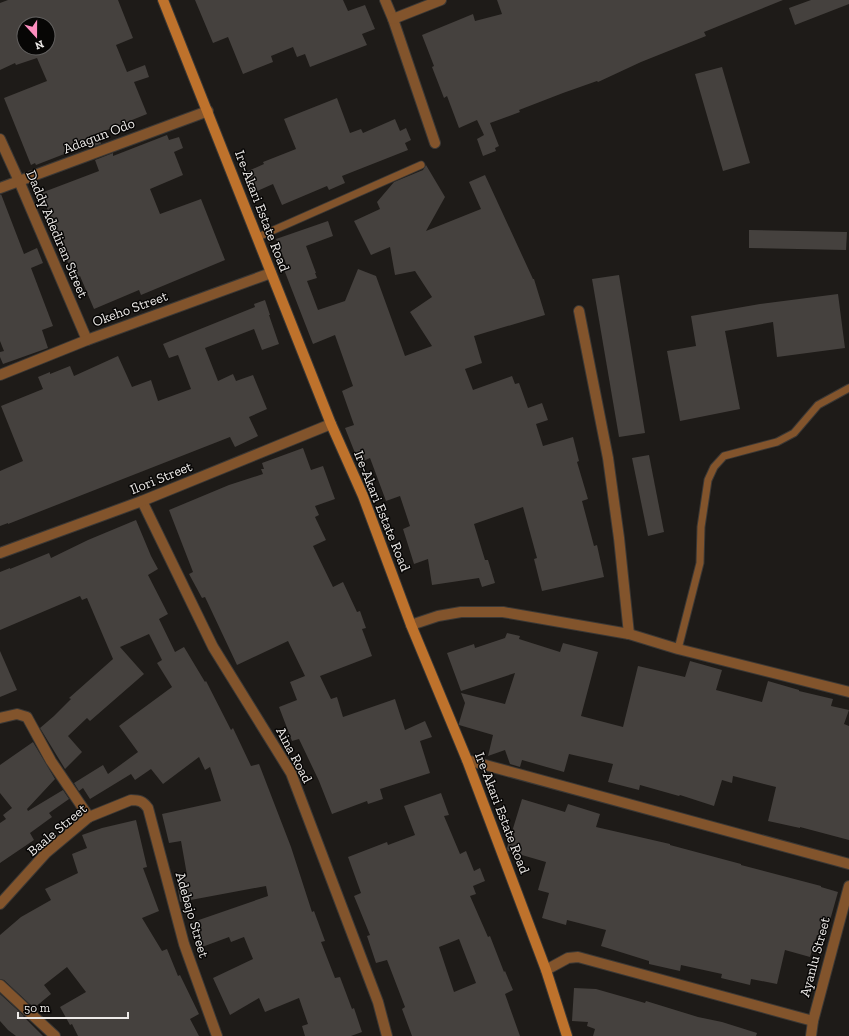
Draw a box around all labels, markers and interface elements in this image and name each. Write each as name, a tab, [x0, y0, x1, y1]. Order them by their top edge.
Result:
north arrow	[16, 16, 56, 56]
text: N	[33, 37, 46, 53]
street label: Adagun Odo	[61, 115, 137, 157]
street label: Ire-Akari Estate Road	[231, 148, 293, 274]
street label: Daddy Adediran Street	[22, 168, 92, 301]
street label: Okeho Street	[90, 287, 171, 330]
street label: Ire-Akari Estate Road	[350, 448, 414, 574]
street label: Ilori Street	[128, 458, 195, 498]
street label: Aina Road	[272, 724, 316, 786]
street label: Ire-Akari Estate Road	[471, 750, 533, 876]
street label: Baale Street	[24, 800, 91, 860]
street label: Adebajo Street	[172, 870, 213, 961]
street label: Ayanlu Street	[796, 914, 834, 999]
scale bar	[18, 994, 128, 1020]
text: 50 m	[24, 1001, 51, 1015]

